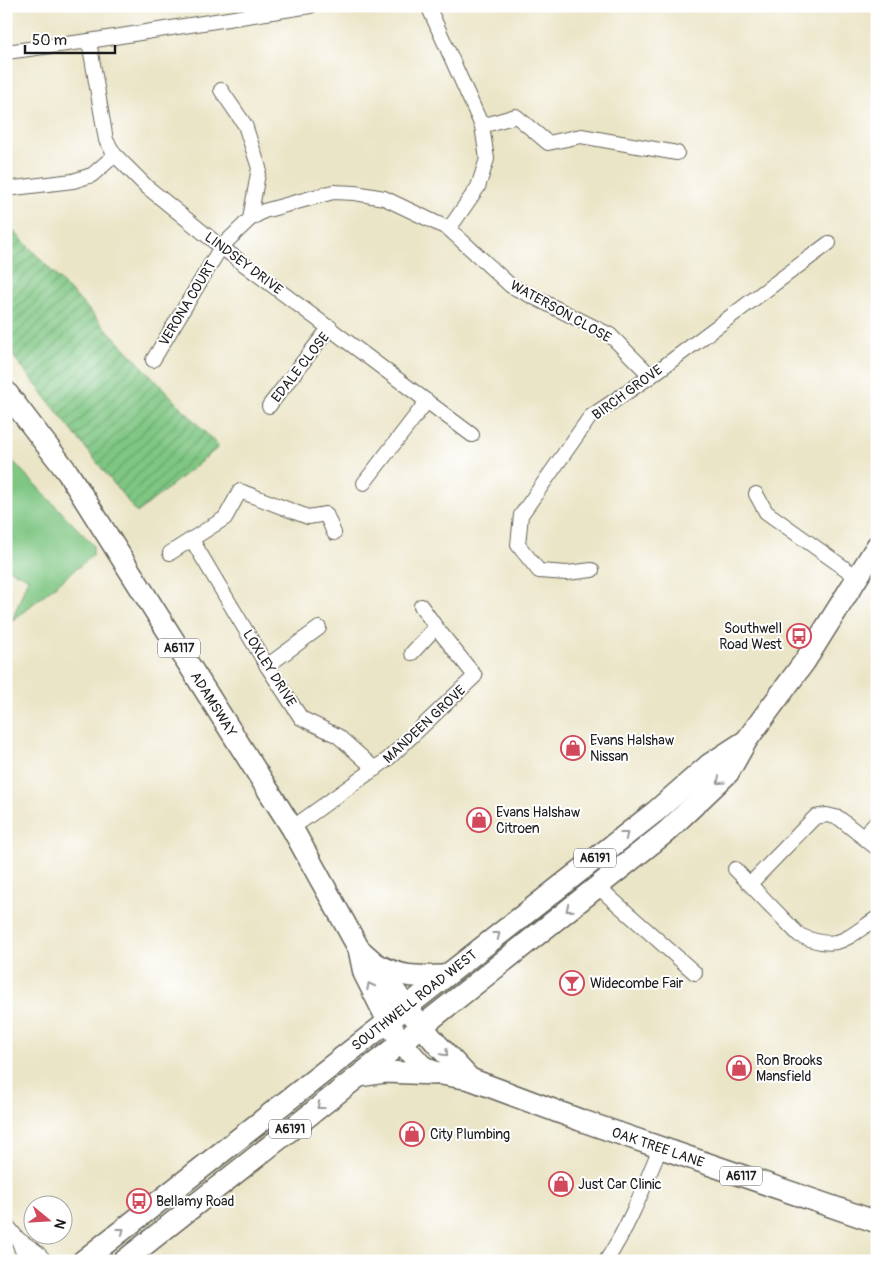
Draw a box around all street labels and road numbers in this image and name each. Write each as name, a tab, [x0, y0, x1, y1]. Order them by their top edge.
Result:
street label: LINDSEY DRIVE	[201, 229, 286, 298]
street label: VERONA COURT	[155, 257, 220, 349]
street label: WATERSON CLOSE	[507, 277, 614, 346]
street label: EDALE CLOSE	[268, 329, 333, 406]
street label: BIRCH GROVE	[589, 361, 666, 424]
street label: LOXLEY DRIVE	[239, 627, 300, 710]
road number: A6117	[158, 638, 200, 658]
street label: ADAMSWAY	[187, 669, 240, 740]
street label: MANDEEN GROVE	[380, 682, 469, 767]
road number: A6191	[574, 848, 616, 868]
street label: SOUTHWELL ROAD WEST	[348, 946, 480, 1055]
road number: A6191	[269, 1120, 311, 1138]
street label: OAK TREE LANE	[609, 1124, 706, 1171]
road number: A6117	[720, 1166, 762, 1186]

